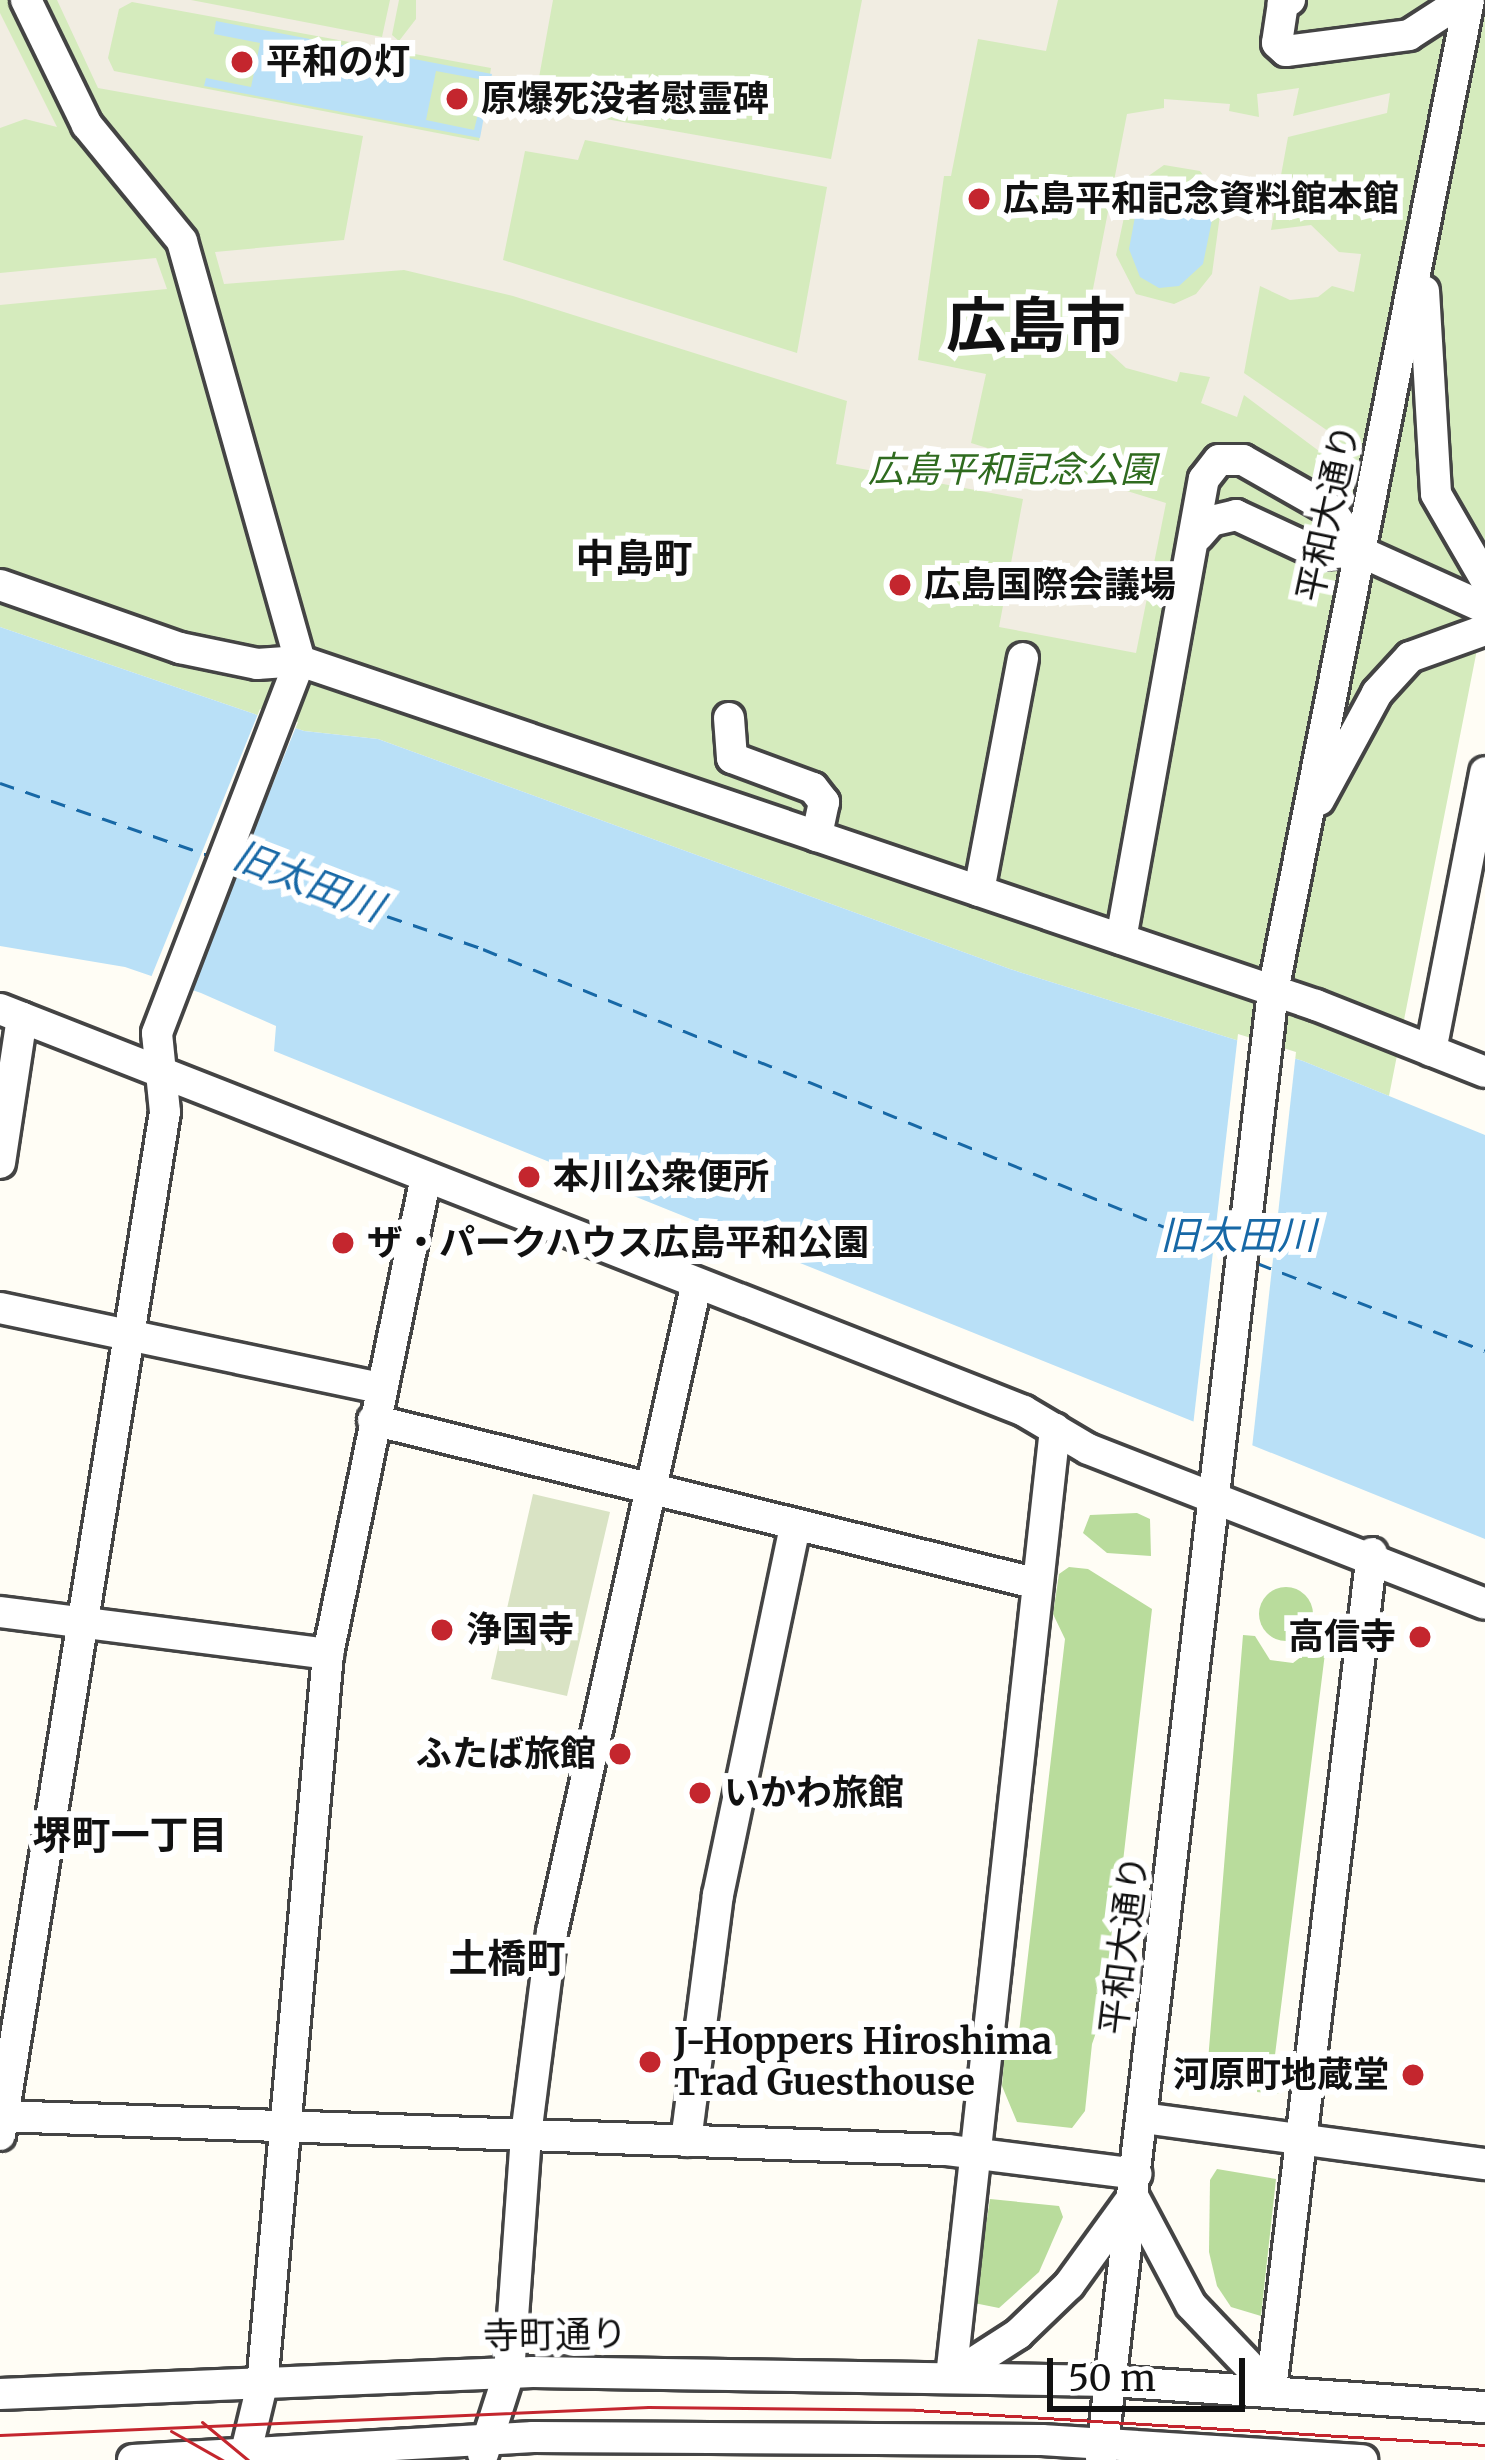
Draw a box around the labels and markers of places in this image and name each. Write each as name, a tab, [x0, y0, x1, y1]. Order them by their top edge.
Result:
place label: 平和の灯	[266, 40, 410, 84]
marker: 平和の灯	[229, 49, 255, 75]
place label: 原爆死没者慰霊碑	[481, 77, 769, 121]
marker: 原爆死没者慰霊碑	[444, 86, 470, 112]
place label: 広島平和記念資料館本館	[1003, 177, 1399, 221]
marker: 広島平和記念資料館本館	[966, 186, 992, 212]
place label: 広島国際会議場	[924, 563, 1176, 607]
marker: 広島国際会議場	[887, 572, 913, 598]
place label: 本川公衆便所	[553, 1155, 769, 1199]
marker: 本川公衆便所	[516, 1164, 542, 1190]
place label: ザ・パークハウス広島平和公園	[367, 1221, 871, 1265]
marker: ザ・パークハウス広島平和公園	[330, 1230, 356, 1256]
place label: 浄国寺	[466, 1608, 574, 1652]
place label: 高信寺	[1288, 1615, 1396, 1659]
marker: 浄国寺	[429, 1617, 455, 1643]
marker: 高信寺	[1407, 1624, 1433, 1650]
place label: ふたば旅館	[416, 1732, 596, 1776]
marker: ふたば旅館	[607, 1741, 633, 1767]
place label: いかわ旅館	[724, 1771, 904, 1815]
marker: いかわ旅館	[687, 1780, 713, 1806]
place label: J-Hoppers Hiroshima Trad Guesthouse	[674, 2019, 1052, 2104]
marker: J-Hoppers Hiroshima Trad Guesthouse	[637, 2049, 663, 2075]
place label: 河原町地蔵堂	[1173, 2053, 1389, 2097]
marker: 河原町地蔵堂	[1400, 2062, 1426, 2088]

